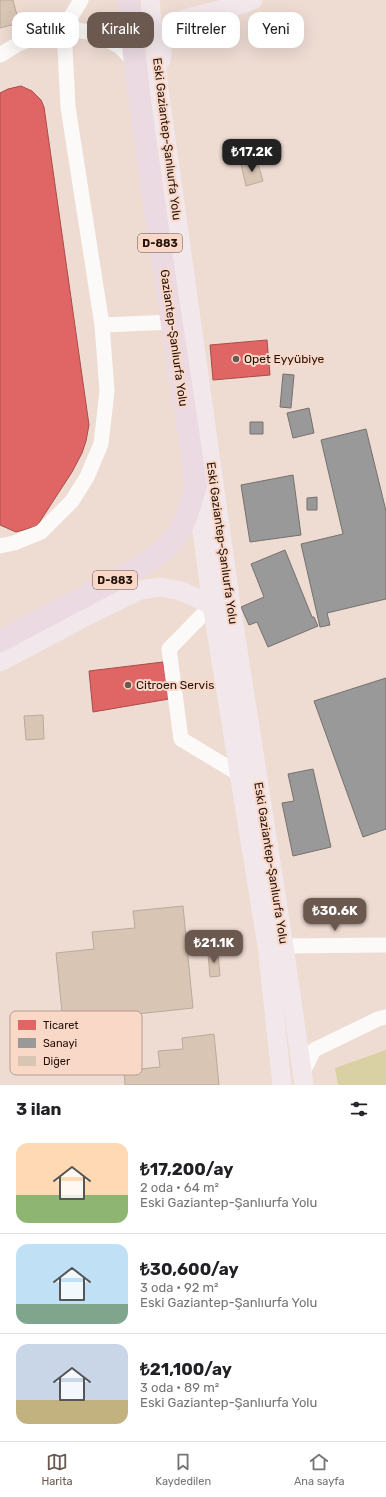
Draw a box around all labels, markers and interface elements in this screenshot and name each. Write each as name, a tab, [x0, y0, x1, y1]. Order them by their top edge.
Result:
chip: Satılık	[12, 12, 79, 48]
chip: Kiralık	[87, 12, 154, 48]
chip: Filtreler	[162, 12, 240, 48]
chip: Yeni	[248, 12, 304, 48]
street label: Eski Gaziantep-Şanlıurfa Yolu	[150, 57, 184, 221]
pin: ₺17.2K	[219, 139, 285, 173]
text: ₺17.2K	[231, 144, 273, 159]
road number: D-883	[138, 234, 182, 252]
street label: Gaziantep-Şanlıurfa Yolu	[157, 269, 191, 407]
place label: Opet Eyyübiye	[244, 352, 325, 366]
marker: Opet Eyyübiye	[231, 354, 241, 364]
street label: Eski Gaziantep-Şanlıurfa Yolu	[204, 461, 240, 625]
road number: D-883	[93, 571, 137, 589]
place label: Citroen Servis	[136, 678, 214, 692]
marker: Citroen Servis	[123, 680, 133, 690]
street label: Eski Gaziantep-Şanlıurfa Yolu	[251, 781, 291, 945]
pin: ₺30.6K	[302, 898, 368, 932]
text: ₺30.6K	[312, 903, 358, 918]
pin: ₺21.1K	[181, 930, 247, 964]
text: ₺21.1K	[194, 935, 234, 950]
legend	[10, 1011, 142, 1075]
text: Ticaret	[43, 1019, 79, 1032]
text: Sanayi	[43, 1037, 77, 1050]
text: Diğer	[43, 1055, 71, 1068]
icon: filters	[348, 1098, 370, 1120]
text: 3 ilan	[16, 1099, 62, 1119]
icon: home	[48, 1159, 96, 1207]
text: ₺17,200/ay	[140, 1159, 233, 1179]
text: 2 oda · 64 m²	[140, 1180, 219, 1195]
text: Eski Gaziantep-Şanlıurfa Yolu	[140, 1195, 317, 1210]
text: ₺30,600/ay	[140, 1259, 239, 1279]
icon: home	[48, 1260, 96, 1308]
text: 3 oda · 92 m²	[140, 1280, 219, 1295]
text: Eski Gaziantep-Şanlıurfa Yolu	[140, 1295, 317, 1310]
text: ₺21,100/ay	[140, 1359, 232, 1379]
icon: home	[48, 1360, 96, 1408]
text: 3 oda · 89 m²	[140, 1380, 219, 1395]
text: Eski Gaziantep-Şanlıurfa Yolu	[140, 1395, 317, 1410]
tab: Harita	[41, 1451, 73, 1488]
tab: Kaydedilen	[155, 1451, 211, 1488]
tab: Ana sayfa	[294, 1451, 345, 1488]

